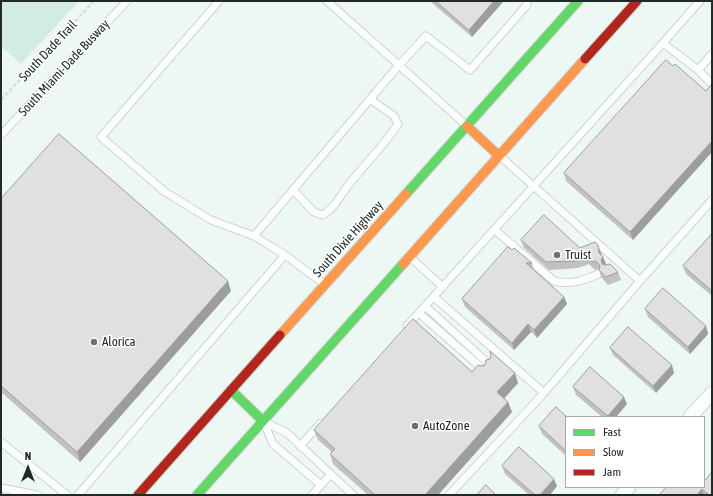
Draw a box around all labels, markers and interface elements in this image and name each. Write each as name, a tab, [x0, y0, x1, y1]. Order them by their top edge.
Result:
street label: South Miami-Dade Busway	[15, 17, 113, 119]
street label: South Dade Trail	[16, 17, 80, 85]
street label: South Dixie Highway	[310, 198, 386, 280]
place label: Truist	[565, 247, 591, 263]
marker: Truist	[552, 250, 562, 260]
place label: Alorica	[102, 334, 135, 350]
marker: Alorica	[89, 337, 99, 347]
legend	[565, 416, 705, 488]
place label: AutoZone	[423, 418, 470, 434]
marker: AutoZone	[410, 421, 420, 431]
text: Fast	[603, 425, 621, 439]
text: Slow	[603, 445, 624, 459]
north arrow	[8, 448, 48, 488]
text: N	[25, 450, 31, 462]
text: Jam	[603, 465, 621, 479]

